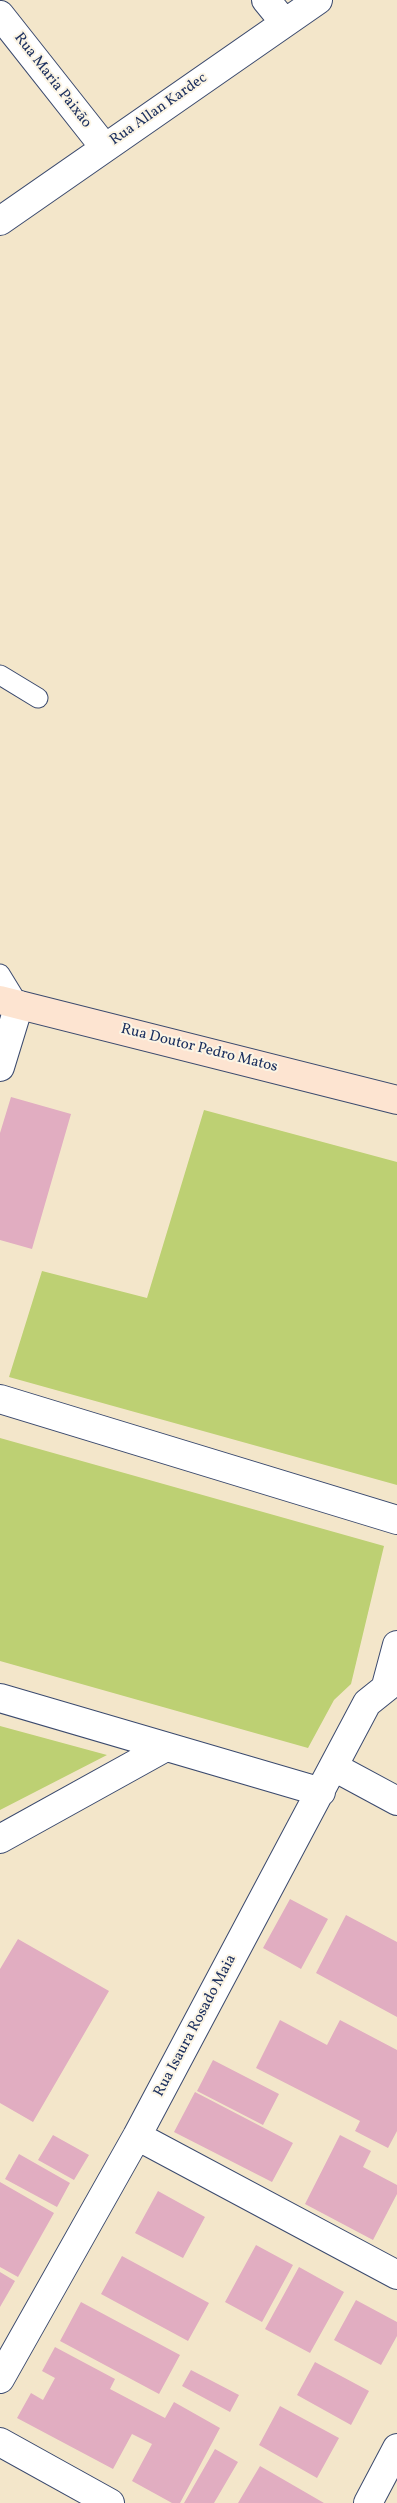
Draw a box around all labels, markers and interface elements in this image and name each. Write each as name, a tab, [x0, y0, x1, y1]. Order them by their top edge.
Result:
street label: Rua Maria Paixão	[9, 30, 95, 132]
street label: Rua Allan Kardec	[107, 70, 211, 150]
street label: Rua Doutor Pedro Matos	[119, 1021, 279, 1077]
street label: Rua Isaura Rosado Maia	[151, 1952, 241, 2100]

